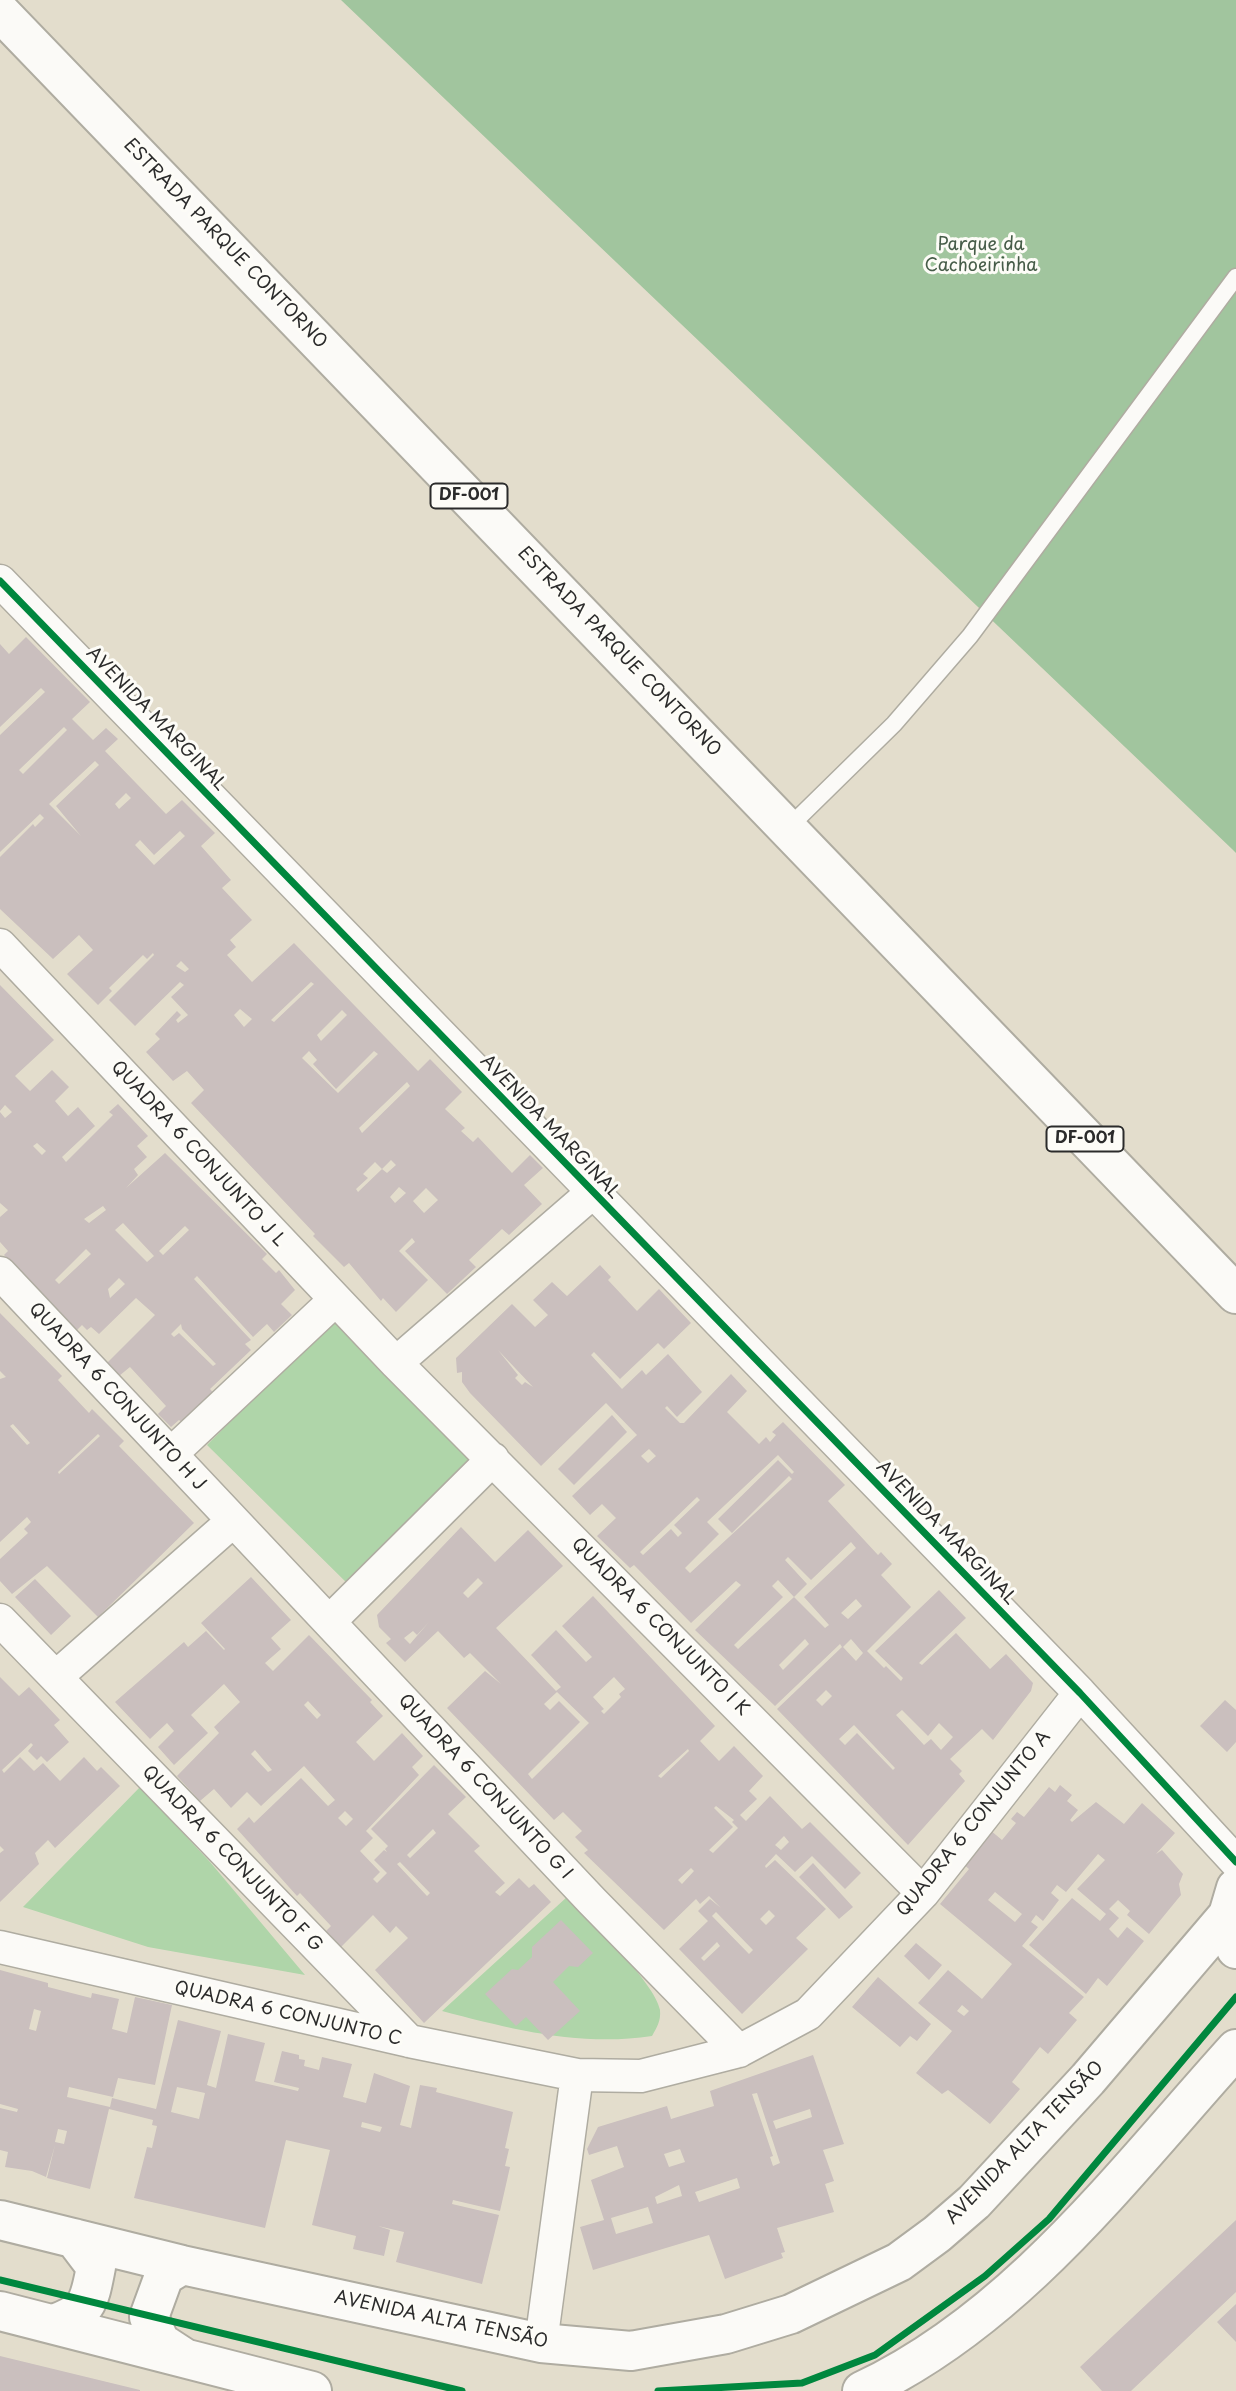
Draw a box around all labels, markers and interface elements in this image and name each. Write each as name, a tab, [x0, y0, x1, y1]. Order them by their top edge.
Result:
street label: ESTRADA PARQUE CONTORNO	[119, 135, 331, 353]
park label: Parque da Cachoeirinha	[924, 234, 1038, 276]
road number: DF-001	[430, 484, 508, 509]
street label: ESTRADA PARQUE CONTORNO	[513, 543, 725, 761]
street label: AVENIDA MARGINAL	[82, 643, 230, 795]
street label: AVENIDA MARGINAL	[476, 1051, 624, 1203]
street label: QUADRA 6 CONJUNTO J L	[106, 1057, 290, 1251]
road number: DF-001	[1046, 1126, 1124, 1152]
street label: QUADRA 6 CONJUNTO H J	[24, 1298, 210, 1496]
street label: AVENIDA MARGINAL	[872, 1457, 1020, 1609]
street label: QUADRA 6 CONJUNTO I K	[567, 1534, 753, 1720]
street label: QUADRA 6 CONJUNTO G I	[393, 1690, 577, 1884]
street label: QUADRA 6 CONJUNTO A	[892, 1727, 1056, 1921]
street label: QUADRA 6 CONJUNTO F G	[137, 1762, 327, 1956]
street label: QUADRA 6 CONJUNTO C	[172, 1977, 404, 2051]
street label: AVENIDA ALTA TENSÃO	[942, 2057, 1108, 2229]
street label: AVENIDA ALTA TENSÃO	[332, 2287, 550, 2353]

